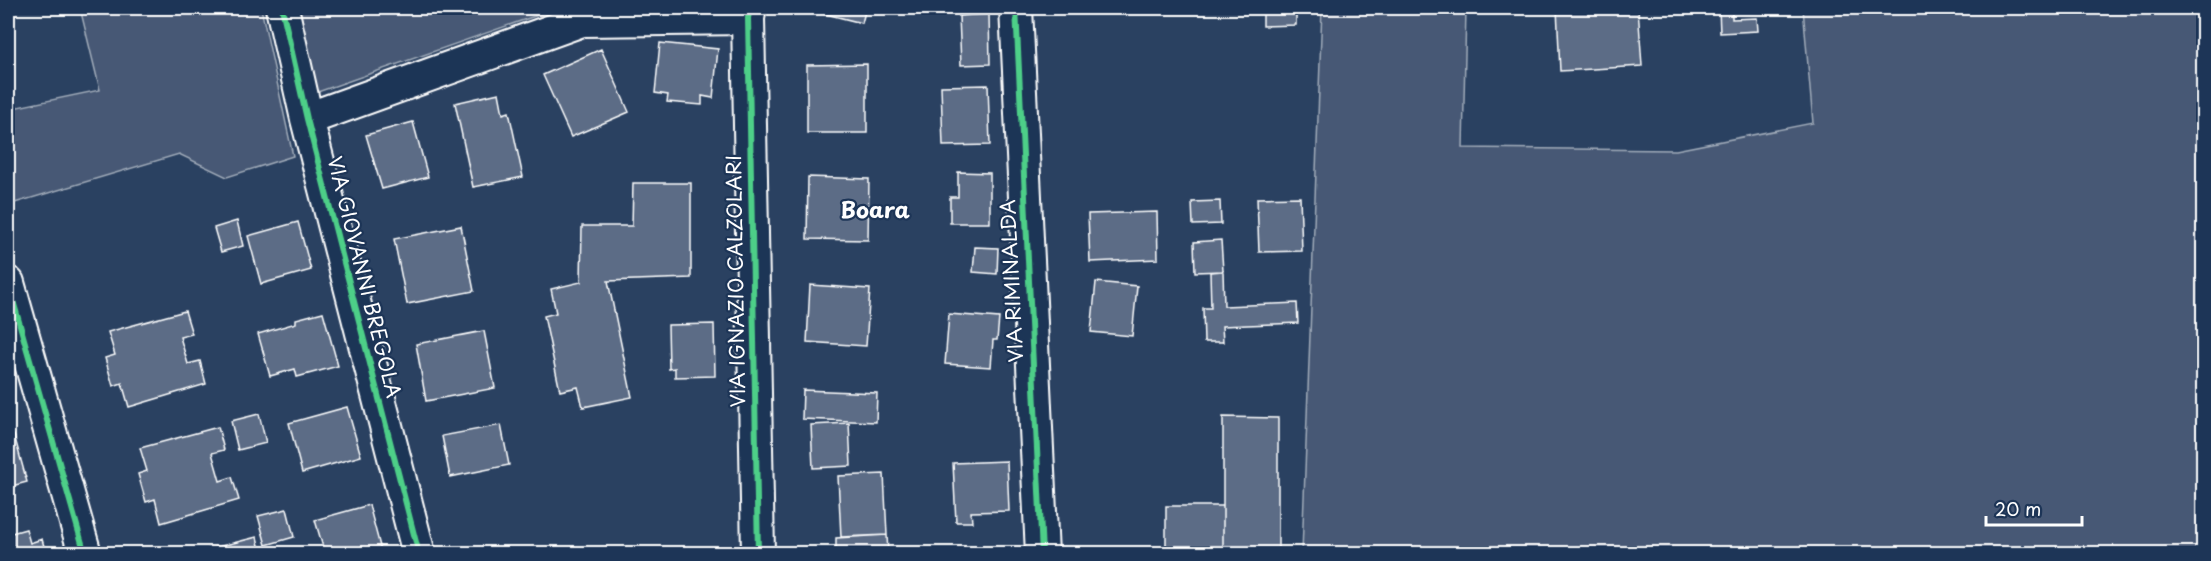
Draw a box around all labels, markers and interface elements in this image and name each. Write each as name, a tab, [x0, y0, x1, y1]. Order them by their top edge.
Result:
street label: VIA GIOVANNI BREGOLA	[320, 153, 410, 401]
street label: VIA IGNAZIO CALZOLARI	[718, 154, 752, 408]
district label: Boara	[840, 192, 910, 225]
street label: VIA RIMINALDA	[992, 199, 1030, 363]
scale bar	[1986, 489, 2082, 527]
text: 20 m	[1995, 495, 2041, 522]

